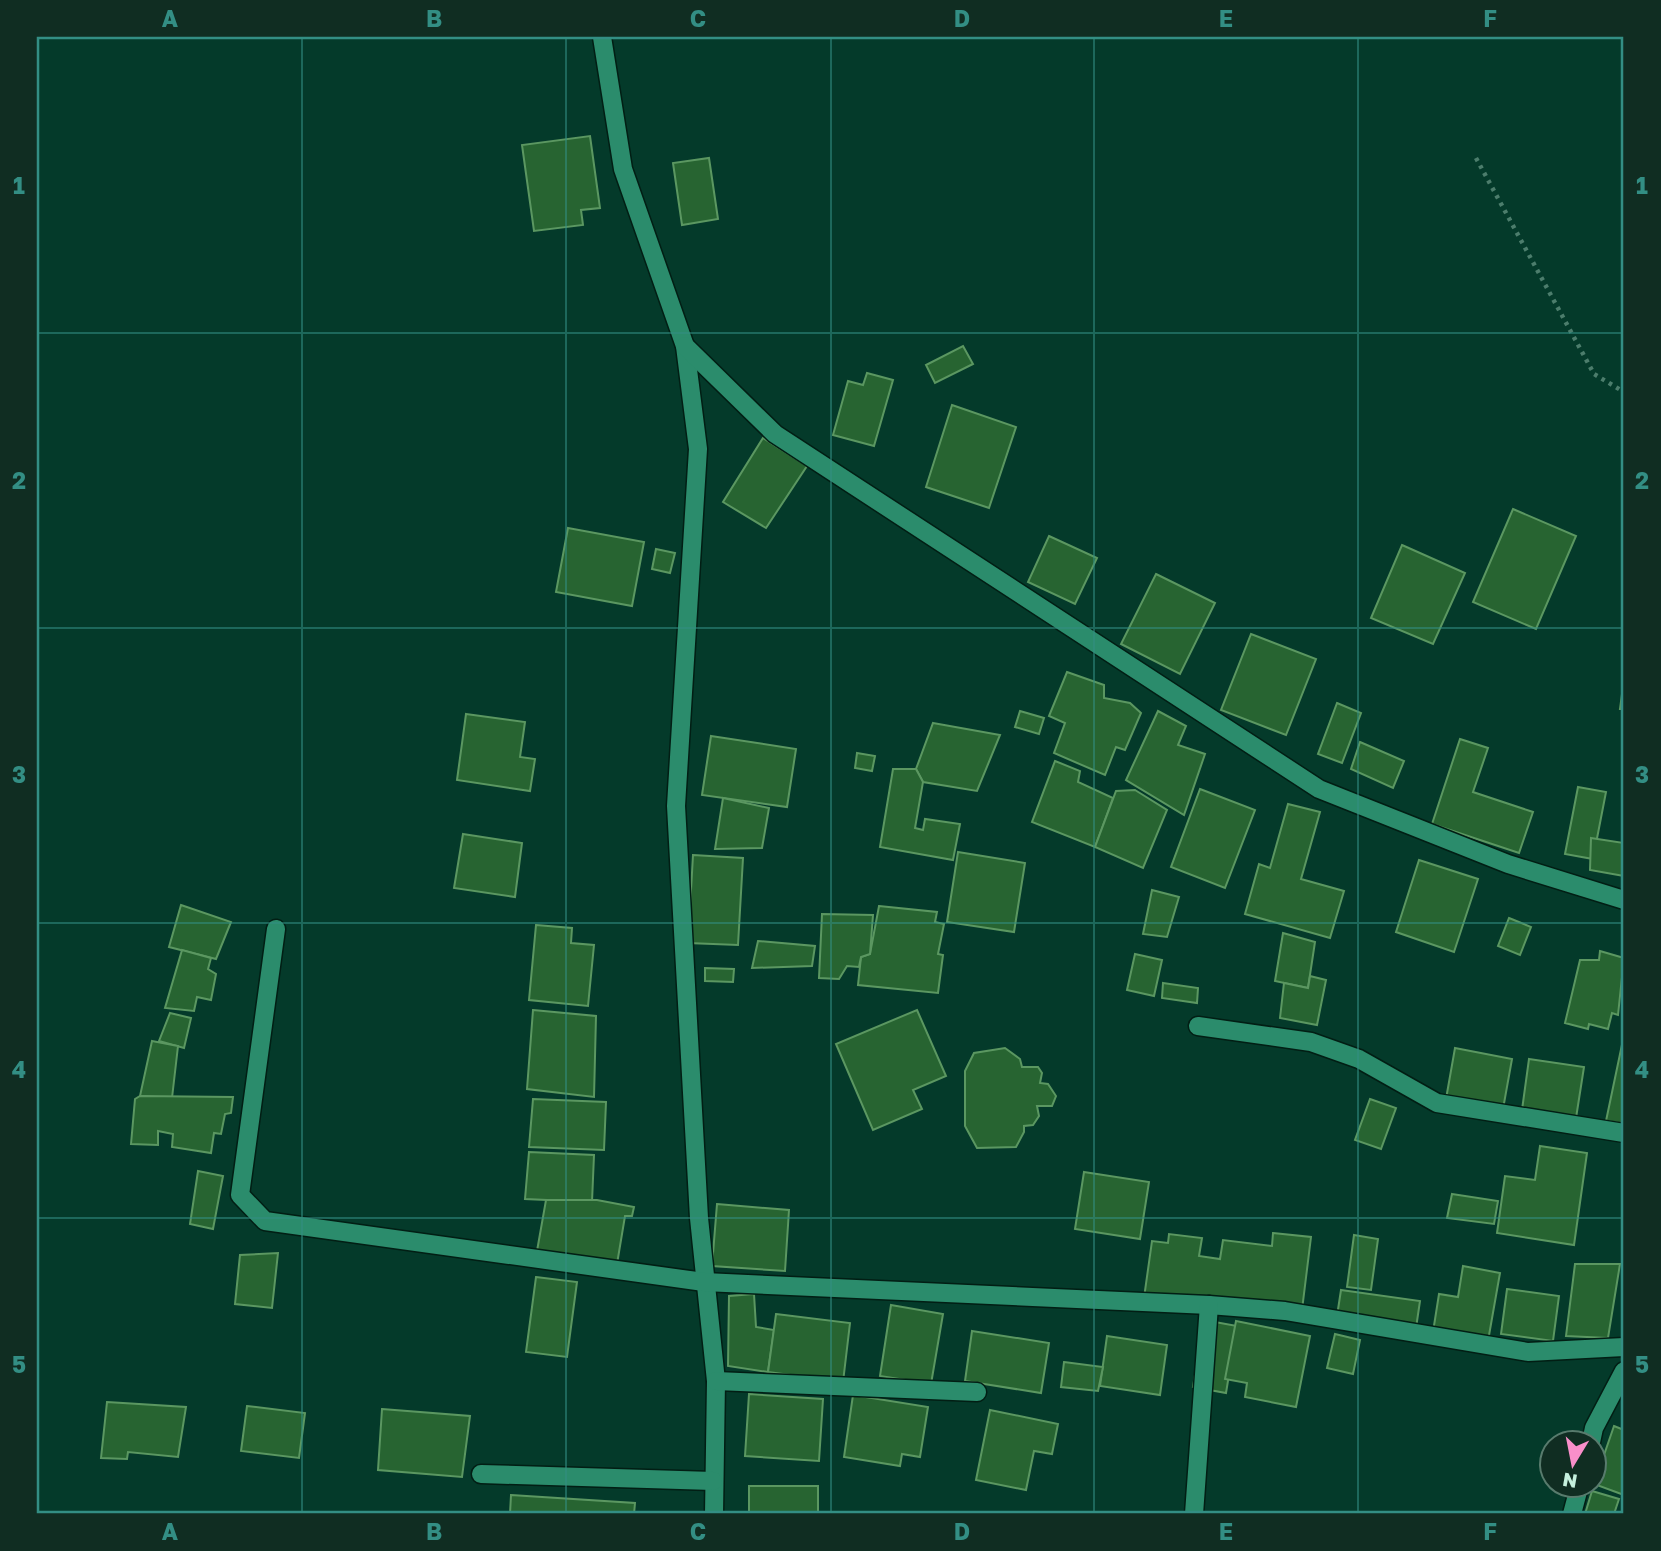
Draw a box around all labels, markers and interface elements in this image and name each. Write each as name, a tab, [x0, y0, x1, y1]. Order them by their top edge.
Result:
text: A	[162, 4, 179, 32]
text: B	[426, 4, 442, 32]
text: C	[690, 4, 706, 32]
text: D	[954, 4, 970, 32]
text: E	[1219, 4, 1233, 32]
text: F	[1483, 4, 1497, 32]
text: 1	[13, 171, 25, 199]
text: 1	[1636, 171, 1648, 199]
text: 2	[12, 466, 26, 494]
text: 2	[1635, 466, 1649, 494]
text: 3	[12, 760, 26, 788]
text: 3	[1635, 760, 1649, 788]
text: 4	[12, 1055, 26, 1083]
text: 4	[1635, 1055, 1649, 1083]
text: 5	[12, 1350, 26, 1378]
text: 5	[1635, 1350, 1649, 1378]
north arrow	[1538, 1428, 1608, 1498]
text: N	[1561, 1469, 1579, 1494]
text: A	[162, 1517, 179, 1545]
text: B	[426, 1517, 442, 1545]
text: C	[690, 1517, 706, 1545]
text: D	[954, 1517, 970, 1545]
text: E	[1219, 1517, 1233, 1545]
text: F	[1483, 1517, 1497, 1545]

